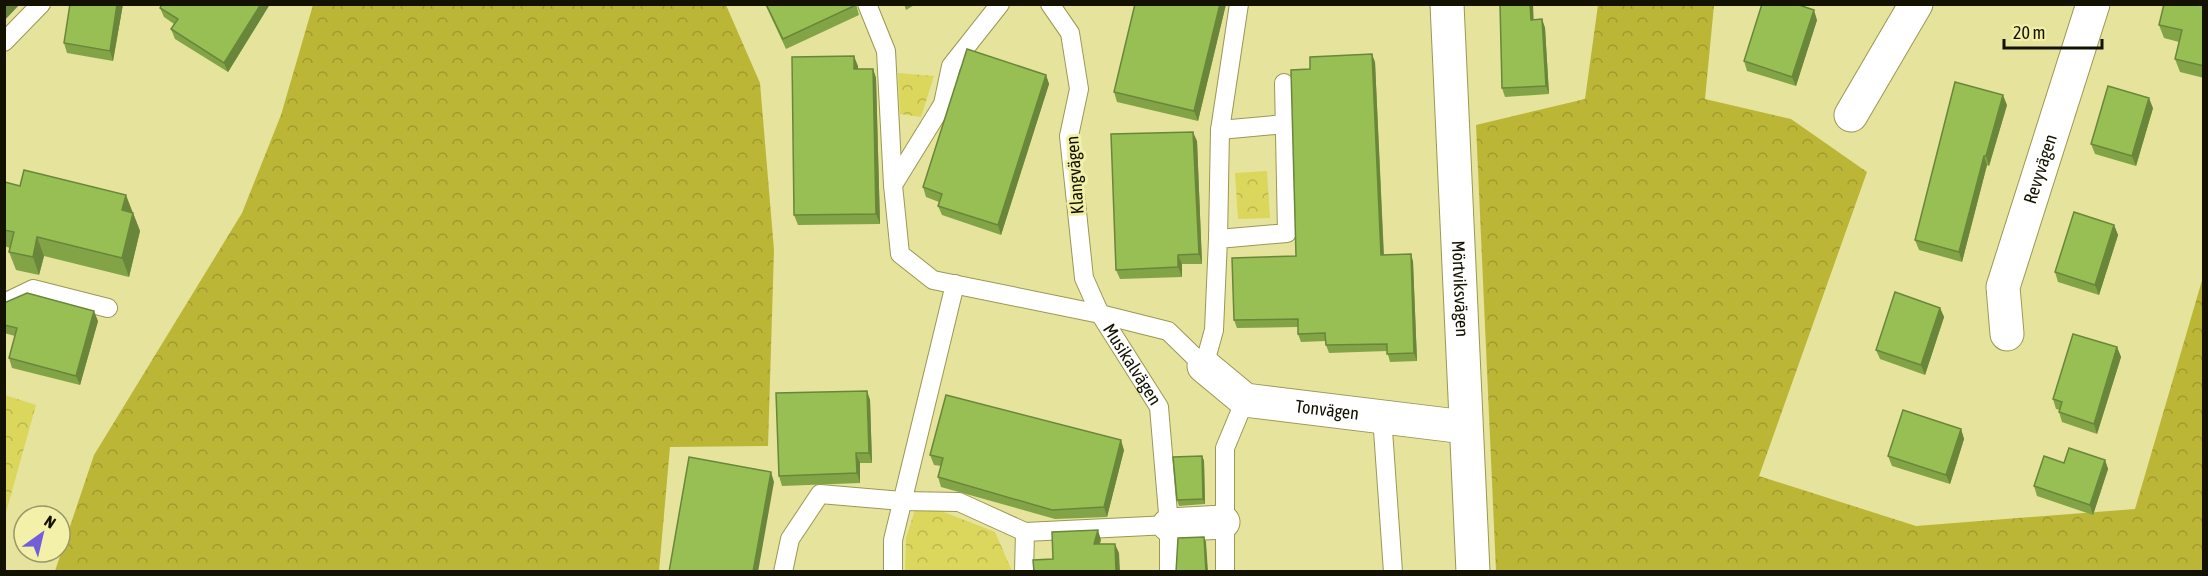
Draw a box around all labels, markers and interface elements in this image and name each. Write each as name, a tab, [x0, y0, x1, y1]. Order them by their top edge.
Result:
scale bar	[2004, 12, 2102, 50]
text: 20 m	[2013, 22, 2045, 43]
street label: Revyvägen	[2019, 131, 2061, 206]
street label: Klangvägen	[1061, 135, 1088, 215]
street label: Mörtviksvägen	[1448, 240, 1473, 337]
street label: Musikalvägen	[1099, 320, 1166, 409]
street label: Tonvägen	[1294, 395, 1360, 424]
north arrow	[12, 504, 72, 564]
text: N	[41, 511, 59, 532]

